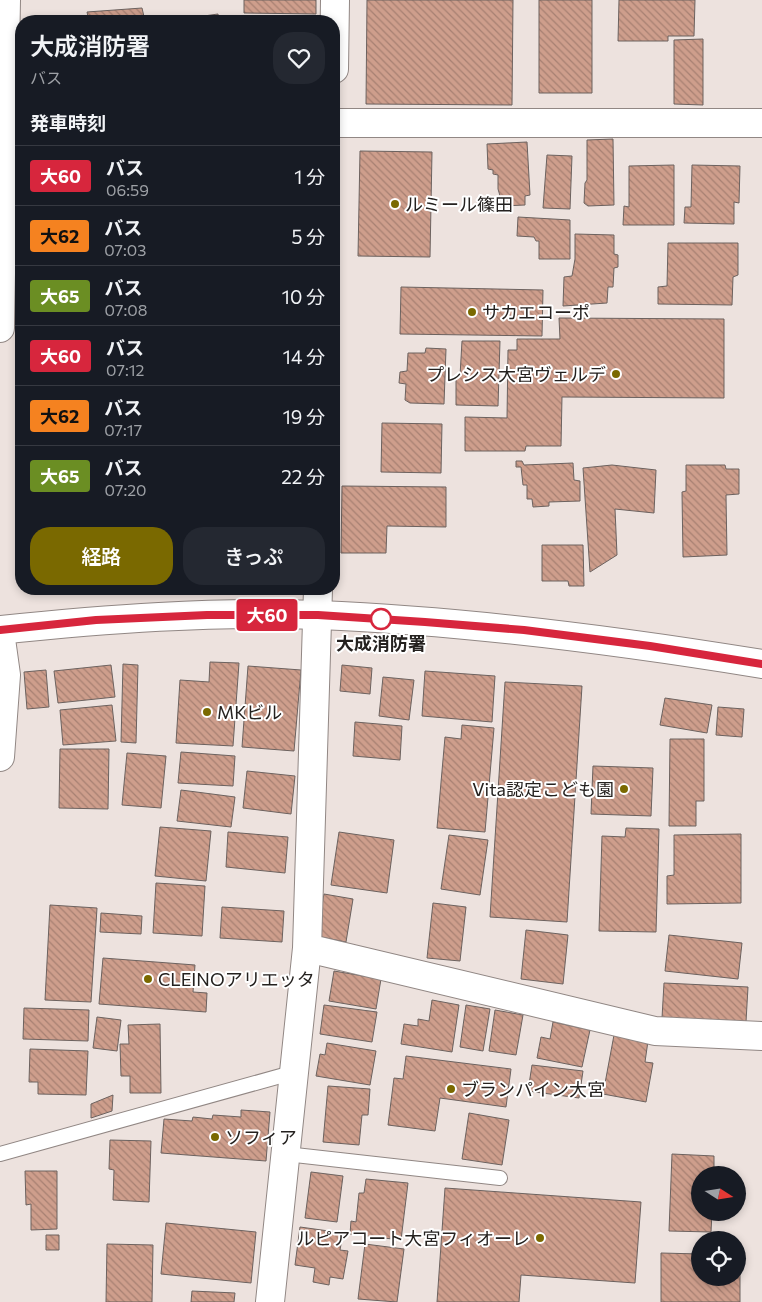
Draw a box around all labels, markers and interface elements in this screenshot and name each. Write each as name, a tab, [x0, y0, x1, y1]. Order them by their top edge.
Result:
text: 大成消防署	[30, 31, 150, 60]
button: heart	[273, 32, 325, 84]
text: バス	[30, 68, 62, 87]
text: 発車時刻	[30, 111, 106, 134]
text: バス	[106, 156, 144, 179]
text: 大60	[40, 165, 81, 187]
text: 1 分	[294, 165, 325, 188]
text: 06:59	[106, 180, 149, 199]
place label: ルミール篠田	[405, 193, 513, 215]
marker: ルミール篠田	[389, 198, 401, 210]
text: バス	[104, 216, 142, 239]
text: 大62	[40, 225, 79, 247]
text: 5 分	[291, 225, 325, 248]
text: 07:03	[104, 240, 146, 259]
text: バス	[105, 276, 143, 299]
text: 大65	[40, 285, 80, 307]
text: 10 分	[282, 285, 325, 308]
text: 07:08	[105, 300, 147, 319]
place label: サカエコーポ	[482, 301, 590, 323]
marker: サカエコーポ	[466, 306, 478, 318]
text: バス	[106, 336, 144, 359]
text: 大60	[40, 345, 81, 367]
text: 14 分	[283, 345, 325, 368]
text: 07:12	[106, 360, 144, 379]
place label: プレシス大宮ヴェルデ	[426, 363, 606, 385]
marker: プレシス大宮ヴェルデ	[610, 368, 622, 380]
text: バス	[104, 396, 142, 419]
text: 大62	[40, 405, 79, 427]
text: 19 分	[283, 405, 325, 428]
text: 07:17	[104, 420, 142, 439]
text: バス	[105, 456, 143, 479]
text: 大65	[40, 465, 80, 487]
text: 22 分	[281, 465, 325, 488]
text: 07:20	[105, 480, 146, 499]
button: 経路	[30, 527, 173, 585]
button: きっぷ	[183, 527, 325, 585]
line badge: 大60	[238, 599, 296, 631]
text: 大60	[246, 604, 288, 626]
marker: 大成消防署	[370, 608, 392, 630]
place label: 大成消防署	[336, 632, 426, 654]
place label: MKビル	[217, 701, 282, 723]
marker: MKビル	[201, 706, 213, 718]
place label: Vita認定こども園	[472, 778, 614, 800]
marker: Vita認定こども園	[618, 783, 630, 795]
place label: CLEINOアリエッタ	[158, 968, 315, 990]
marker: CLEINOアリエッタ	[142, 973, 154, 985]
place label: ブランパイン大宮	[461, 1078, 605, 1100]
marker: ブランパイン大宮	[445, 1083, 457, 1095]
place label: ソフィア	[225, 1126, 297, 1148]
marker: ソフィア	[209, 1131, 221, 1143]
north arrow	[691, 1166, 746, 1221]
map controls	[691, 1166, 746, 1286]
place label: ルピアコート大宮フィオーレ	[296, 1227, 530, 1249]
button: locate	[691, 1231, 746, 1286]
marker: ルピアコート大宮フィオーレ	[534, 1232, 546, 1244]

